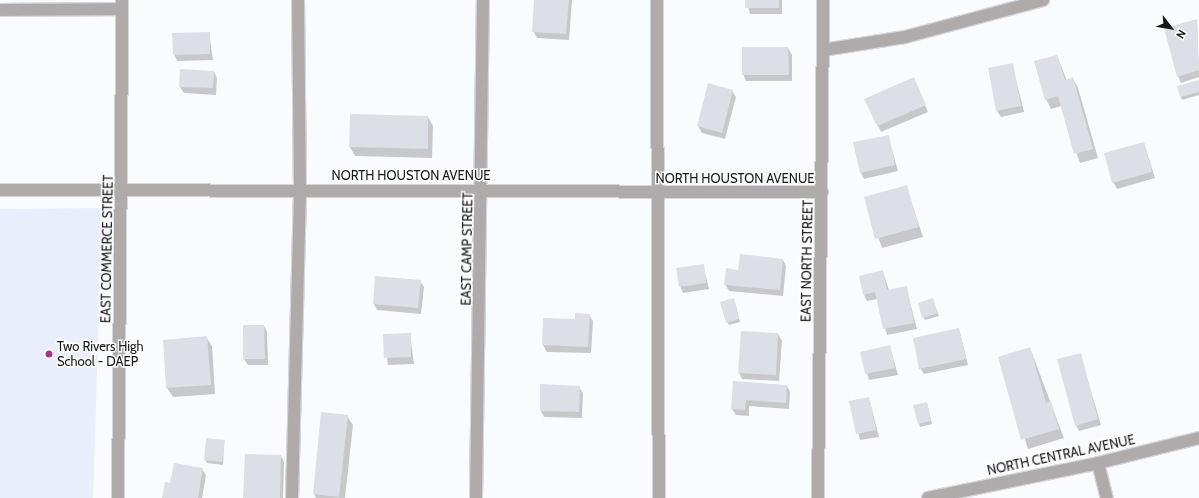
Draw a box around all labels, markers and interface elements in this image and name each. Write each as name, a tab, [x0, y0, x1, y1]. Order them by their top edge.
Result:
north arrow	[1151, 8, 1191, 48]
text: N	[1173, 27, 1189, 41]
street label: NORTH HOUSTON AVENUE	[331, 167, 491, 183]
street label: NORTH HOUSTON AVENUE	[655, 170, 815, 186]
street label: EAST COMMERCE STREET	[98, 175, 116, 323]
street label: EAST CAMP STREET	[458, 192, 476, 306]
street label: EAST NORTH STREET	[798, 200, 816, 322]
place label: Two Rivers High School - DAEP	[57, 339, 144, 370]
marker: Two Rivers High School - DAEP	[44, 349, 54, 359]
street label: NORTH CENTRAL AVENUE	[986, 432, 1136, 478]

